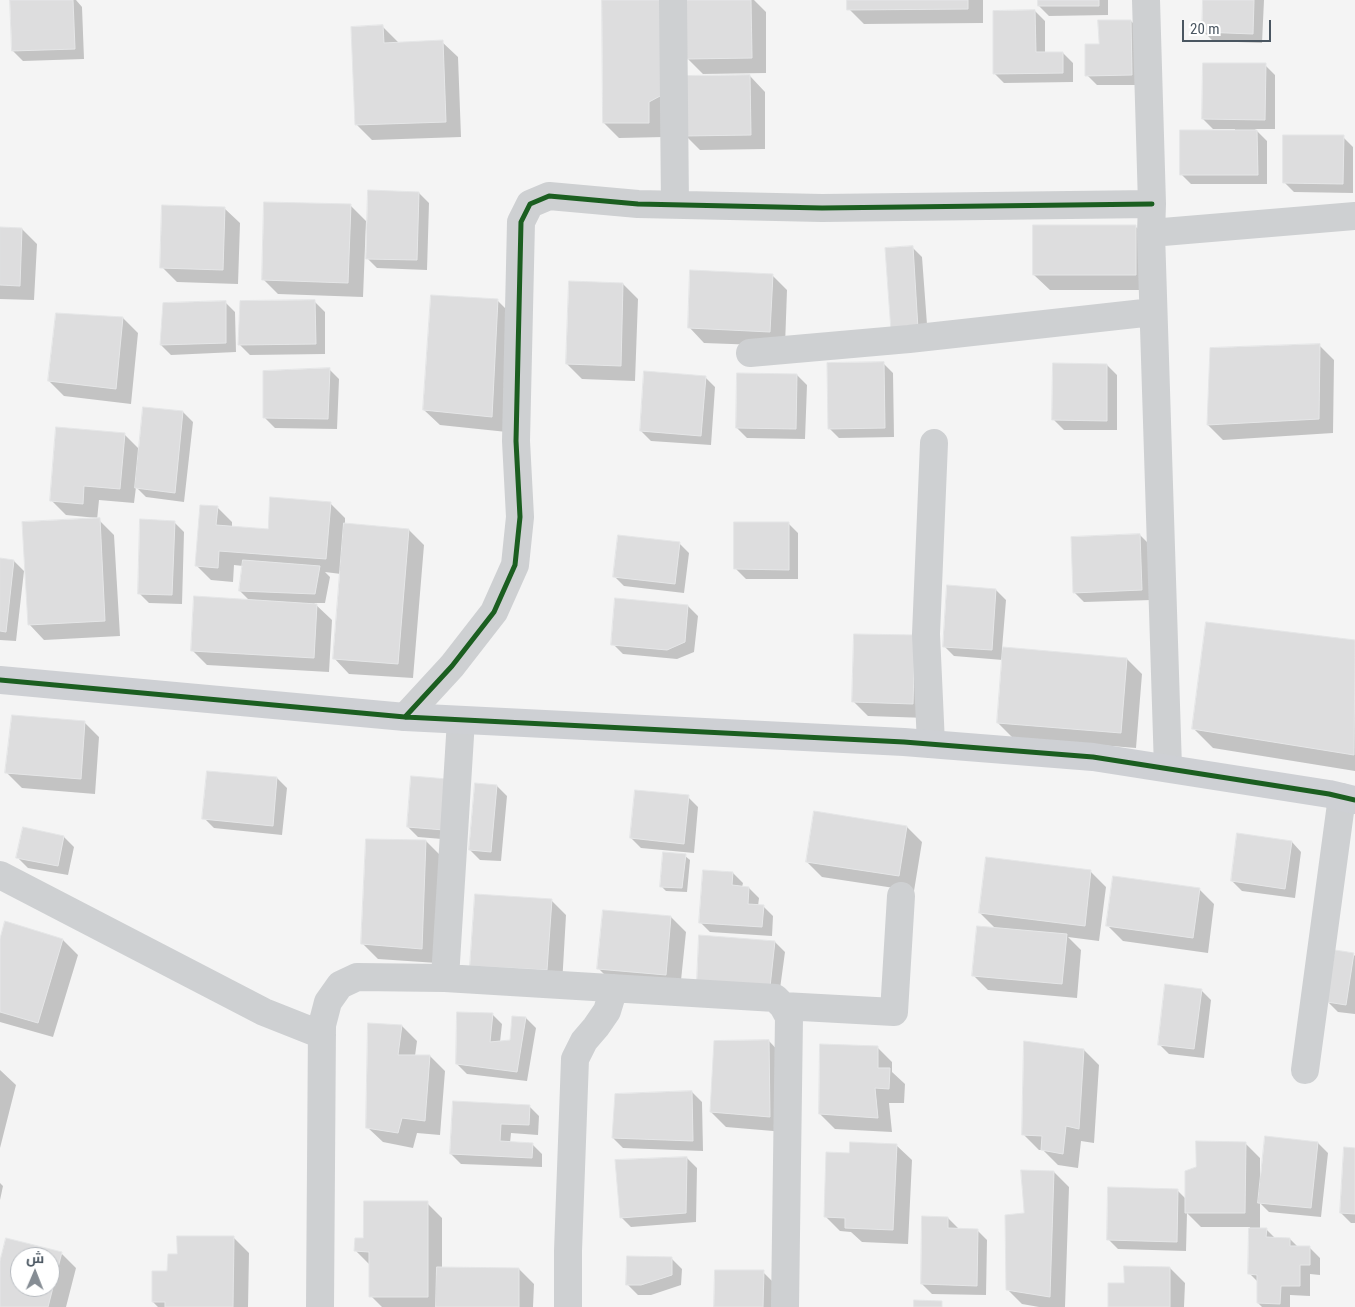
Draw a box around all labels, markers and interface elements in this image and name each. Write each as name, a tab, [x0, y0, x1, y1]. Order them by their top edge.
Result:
scale bar	[1185, 10, 1274, 42]
text: 20 m	[1190, 20, 1220, 38]
north arrow	[10, 1247, 60, 1297]
text: ش	[26, 1250, 44, 1266]

